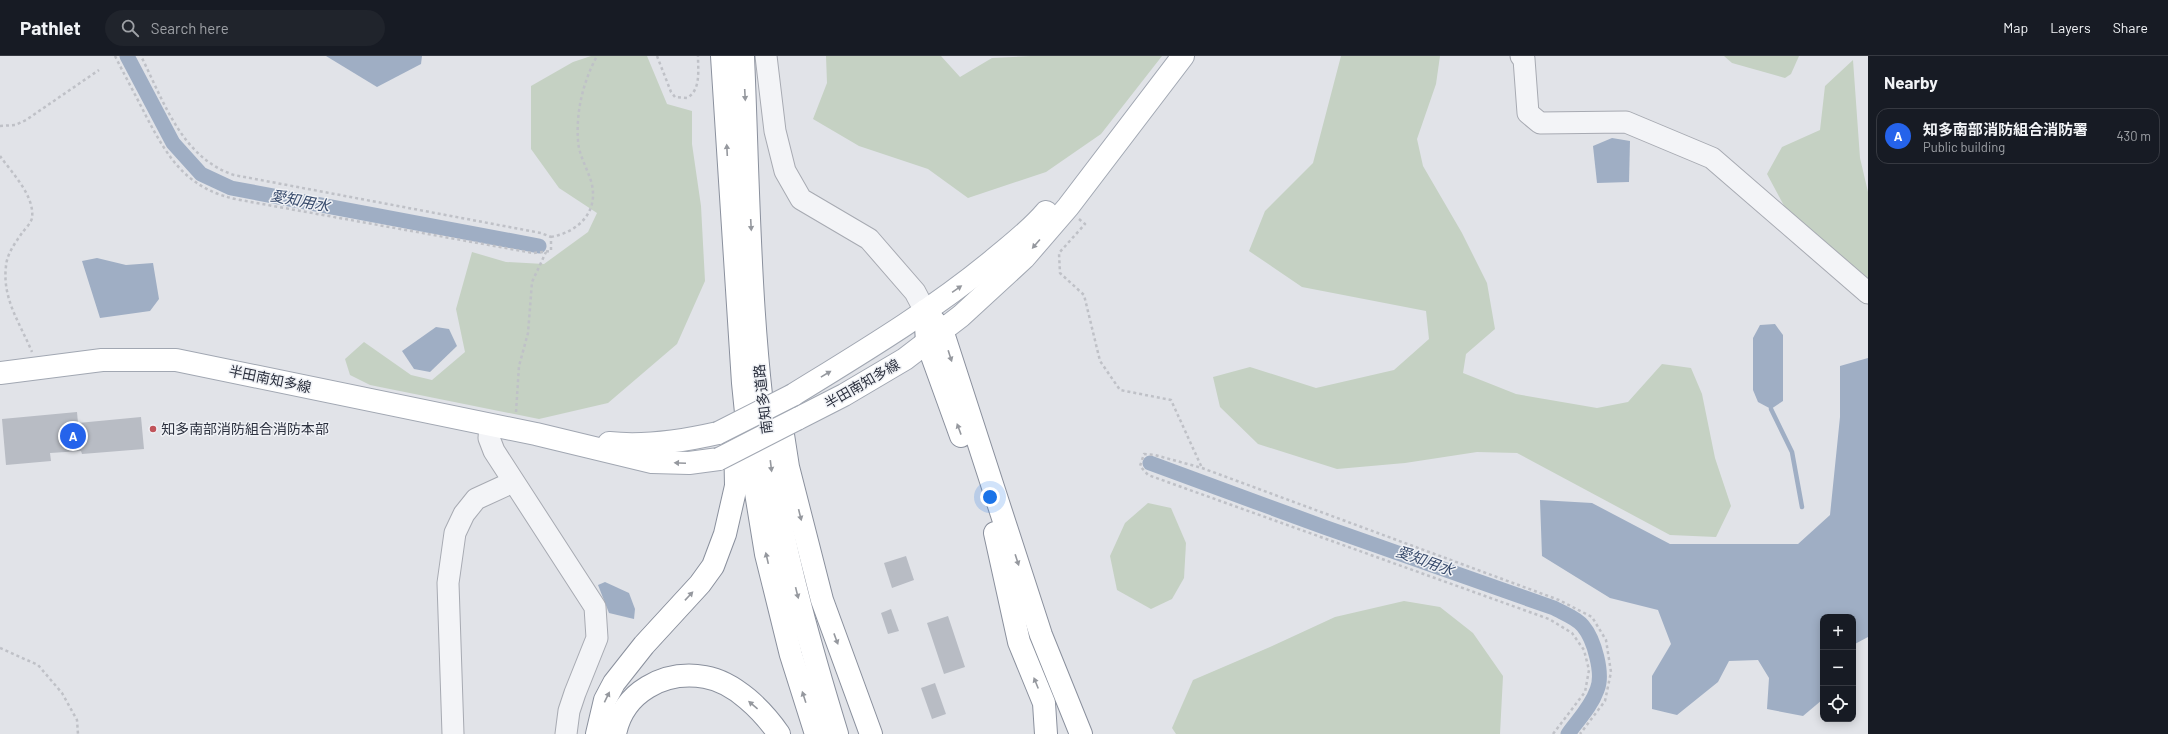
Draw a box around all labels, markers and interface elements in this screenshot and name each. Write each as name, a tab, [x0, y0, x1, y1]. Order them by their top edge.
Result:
search box	[105, 10, 385, 46]
text: Pathlet	[20, 16, 81, 39]
icon: search	[119, 17, 141, 39]
text: Search here	[151, 19, 229, 37]
text: Map	[2003, 19, 2028, 36]
text: Layers	[2050, 19, 2091, 36]
text: Share	[2113, 19, 2148, 36]
text: Nearby	[1884, 72, 1938, 92]
one-way arrow	[741, 89, 748, 101]
text: 知多南部消防組合消防署	[1923, 120, 2088, 138]
text: A	[1894, 128, 1902, 144]
text: 430 m	[2116, 128, 2151, 144]
text: Public building	[1923, 139, 2005, 155]
one-way arrow	[724, 144, 731, 156]
water label: 愛知用水	[269, 185, 333, 215]
one-way arrow	[747, 219, 754, 231]
one-way arrow	[1032, 239, 1041, 249]
one-way arrow	[952, 285, 962, 293]
one-way arrow	[947, 351, 953, 363]
street label: 半田南知多線	[821, 355, 902, 412]
street label: 半田南知多線	[227, 361, 313, 396]
street label: 南知多道路	[750, 363, 775, 435]
one-way arrow	[820, 371, 832, 378]
place label: 知多南部消防組合消防本部	[161, 420, 329, 437]
pin: A	[60, 421, 86, 451]
one-way arrow	[955, 423, 961, 435]
marker: 知多南部消防組合消防本部	[148, 424, 158, 434]
one-way arrow	[674, 459, 686, 466]
one-way arrow	[768, 460, 774, 472]
your location	[980, 487, 1000, 507]
one-way arrow	[798, 508, 804, 521]
water label: 愛知用水	[1394, 541, 1458, 579]
one-way arrow	[764, 552, 770, 564]
one-way arrow	[1014, 554, 1020, 566]
one-way arrow	[795, 587, 801, 599]
one-way arrow	[684, 591, 694, 601]
map controls	[1820, 614, 1856, 722]
button: +	[1820, 614, 1856, 650]
one-way arrow	[834, 634, 840, 646]
button: −	[1820, 650, 1856, 686]
one-way arrow	[1032, 676, 1038, 688]
button: locate	[1820, 686, 1856, 722]
one-way arrow	[801, 690, 807, 702]
one-way arrow	[604, 691, 610, 702]
one-way arrow	[748, 701, 759, 710]

